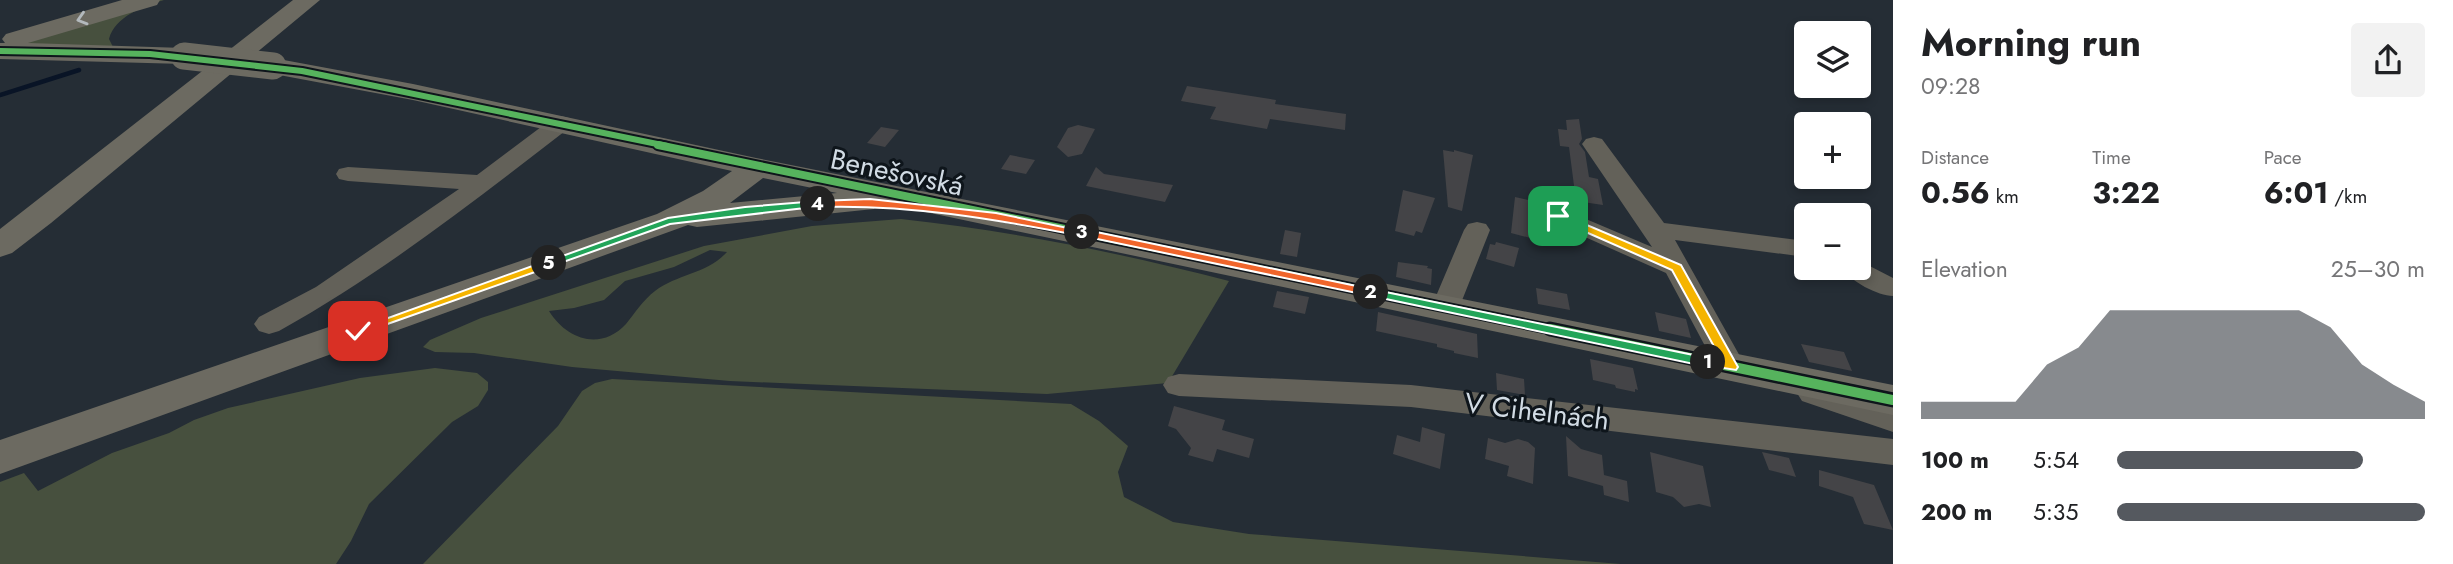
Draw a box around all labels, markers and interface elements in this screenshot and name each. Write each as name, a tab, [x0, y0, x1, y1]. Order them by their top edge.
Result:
one-way arrow	[77, 10, 89, 25]
text: Morning run	[1921, 15, 2141, 70]
map controls	[1794, 21, 1871, 280]
button: layers	[1794, 21, 1871, 98]
button: share	[2351, 23, 2425, 97]
text: 09:28	[1921, 69, 1981, 103]
button: +	[1794, 112, 1871, 189]
street label: Benešovská	[827, 138, 967, 207]
text: Distance	[1921, 144, 1989, 171]
text: Time	[2092, 144, 2131, 171]
text: Pace	[2264, 144, 2302, 171]
text: 0.56	[1921, 171, 1990, 214]
text: 3:22	[2092, 171, 2160, 214]
text: 6:01	[2264, 171, 2329, 214]
text: km	[1990, 183, 2019, 210]
text: /km	[2329, 183, 2367, 210]
pin: 4	[800, 186, 836, 222]
pin	[1528, 186, 1588, 246]
text: 4	[811, 190, 824, 217]
icon: arrive	[1539, 197, 1577, 235]
button: −	[1794, 203, 1871, 280]
pin: 3	[1064, 215, 1100, 250]
text: 3	[1076, 218, 1087, 245]
pin: 5	[532, 246, 566, 280]
text: 5	[542, 249, 555, 276]
text: Elevation	[1921, 252, 2008, 286]
text: 25–30 m	[2331, 252, 2425, 286]
pin: 2	[1354, 274, 1388, 310]
text: 2	[1364, 278, 1377, 305]
pin	[328, 301, 388, 361]
icon: check	[339, 312, 377, 350]
pin: 1	[1690, 344, 1726, 380]
text: 1	[1703, 348, 1712, 375]
street label: V Cihelnách	[1462, 382, 1612, 441]
text: 100 m	[1921, 443, 1989, 477]
text: 5:54	[2033, 443, 2079, 477]
text: 200 m	[1921, 495, 1992, 529]
text: 5:35	[2033, 495, 2078, 529]

